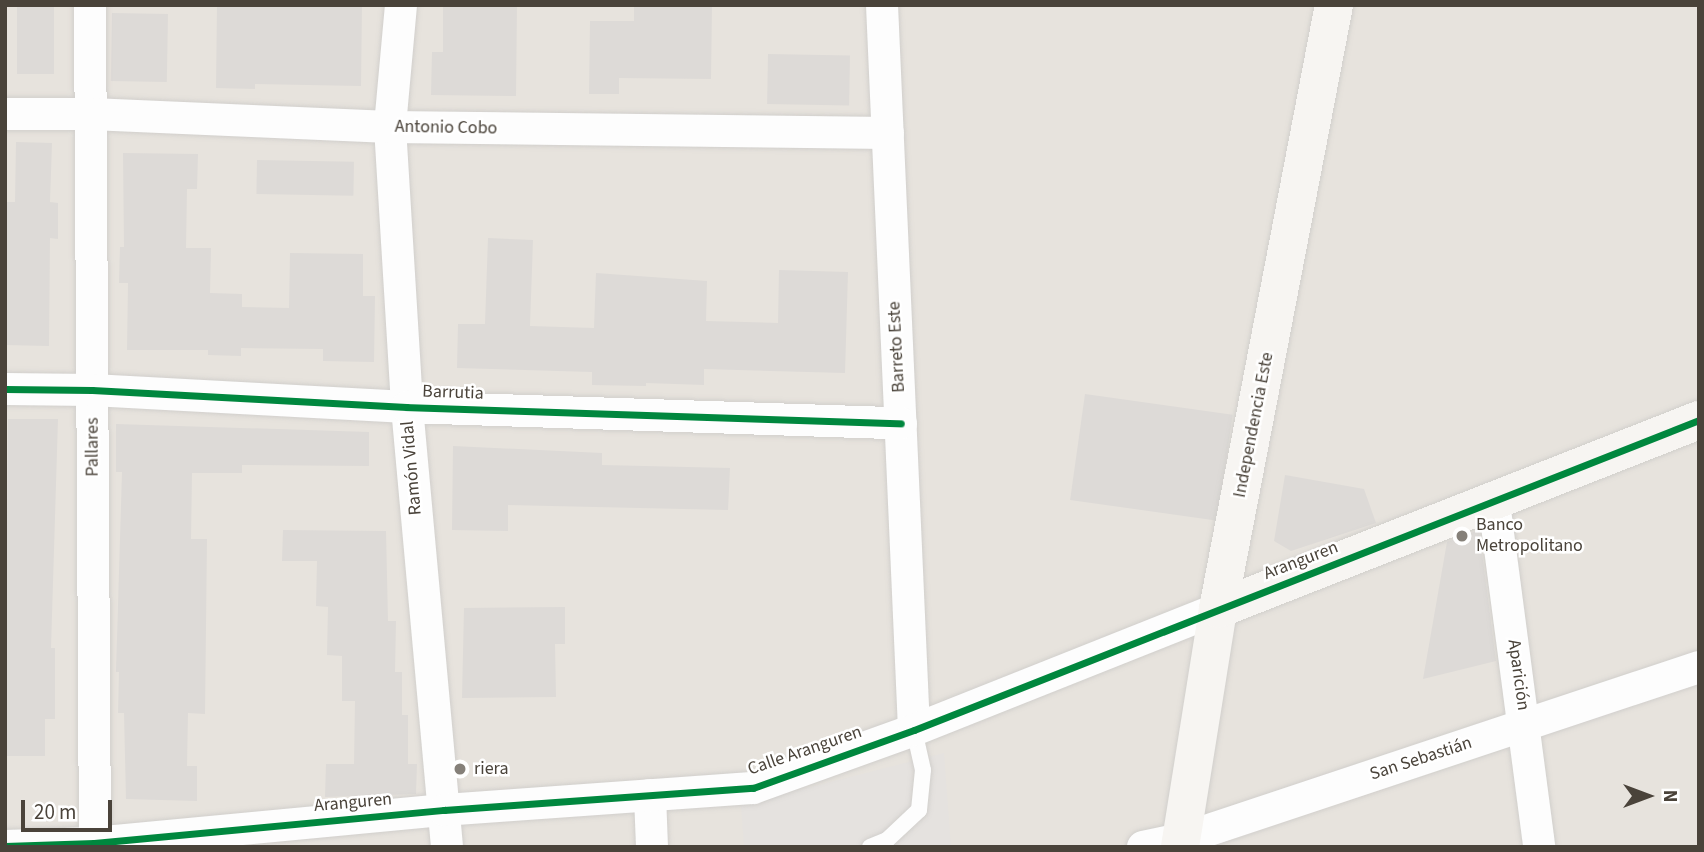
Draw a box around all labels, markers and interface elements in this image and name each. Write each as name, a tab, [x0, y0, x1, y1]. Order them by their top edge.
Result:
street label: Antonio Cobo	[395, 116, 497, 140]
street label: Barreto Este	[884, 301, 910, 393]
street label: Independencia Este	[1229, 350, 1279, 500]
street label: Barrutia	[422, 381, 484, 405]
street label: Pallares	[82, 417, 104, 477]
street label: Ramón Vidal	[397, 420, 427, 516]
place label: Banco Metropolitano	[1476, 515, 1583, 558]
marker: Banco Metropolitano	[1454, 528, 1470, 544]
street label: Aranguren	[1261, 537, 1341, 585]
street label: Aparición	[1502, 638, 1534, 712]
street label: Calle Aranguren	[745, 721, 865, 781]
street label: San Sebastián	[1367, 732, 1475, 786]
place label: riera	[474, 758, 508, 780]
marker: riera	[452, 761, 468, 777]
north arrow	[1613, 761, 1683, 831]
scale bar	[24, 786, 116, 830]
street label: Aranguren	[313, 789, 393, 817]
text: N	[1656, 790, 1683, 802]
text: 20 m	[34, 797, 76, 827]

